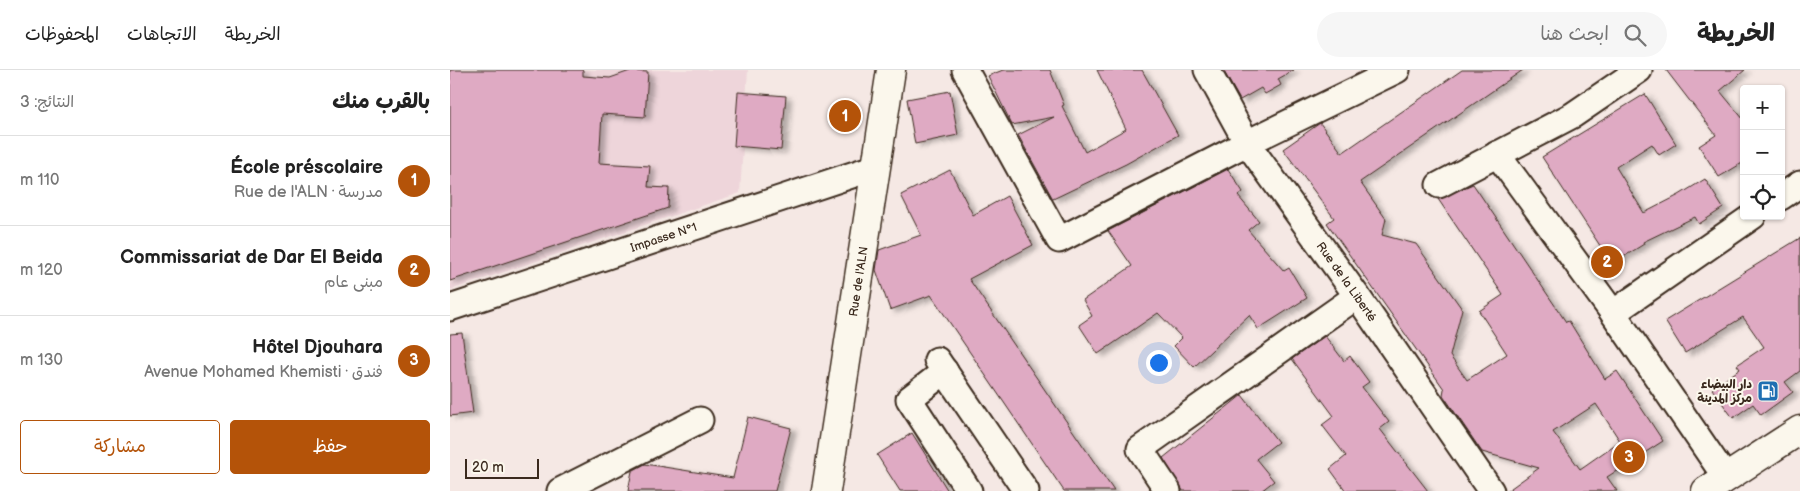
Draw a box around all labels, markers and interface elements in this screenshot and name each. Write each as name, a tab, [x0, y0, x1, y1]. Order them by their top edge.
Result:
search box	[1317, 12, 1667, 57]
text: الخريطة	[1697, 19, 1775, 48]
icon: search	[1621, 21, 1649, 49]
text: ابحث هنا	[1540, 23, 1609, 46]
text: المحفوظات	[25, 24, 99, 45]
text: الاتجاهات	[127, 24, 197, 45]
text: الخريطة	[225, 24, 281, 45]
map controls	[1740, 85, 1785, 220]
button: +	[1740, 85, 1785, 130]
text: بالقرب منك	[332, 89, 430, 114]
text: النتائج: 3	[20, 93, 74, 112]
pin: 1	[829, 97, 861, 135]
button: −	[1740, 130, 1785, 175]
text: École préscolaire	[230, 156, 383, 179]
text: 110 m	[20, 171, 59, 190]
text: 1	[411, 171, 417, 190]
button: locate	[1740, 175, 1785, 220]
text: مدرسة · Rue de l'ALN	[234, 183, 383, 202]
street label: Impasse N°1	[629, 219, 699, 255]
street label: Rue de la Liberté	[1313, 239, 1380, 324]
pin: 2	[1591, 243, 1623, 281]
street label: Rue de l'ALN	[846, 245, 871, 318]
text: Commissariat de Dar El Beida	[120, 246, 383, 269]
text: 120 m	[20, 261, 63, 280]
text: 2	[409, 261, 419, 280]
text: مبنى عام	[324, 273, 383, 292]
text: Hôtel Djouhara	[252, 336, 383, 359]
your location	[1146, 350, 1172, 376]
text: 130 m	[20, 351, 63, 370]
text: 3	[409, 351, 419, 370]
text: فندق · Avenue Mohamed Khemisti	[144, 363, 383, 382]
place label: دار البيضاء مركز المدينة	[1697, 377, 1752, 406]
fuel station icon: دار البيضاء مركز المدينة	[1756, 379, 1780, 403]
button: مشاركة	[20, 420, 220, 474]
button: حفظ	[230, 420, 430, 474]
pin: 3	[1613, 438, 1645, 476]
scale bar	[465, 456, 539, 479]
text: 20 m	[472, 459, 504, 476]

